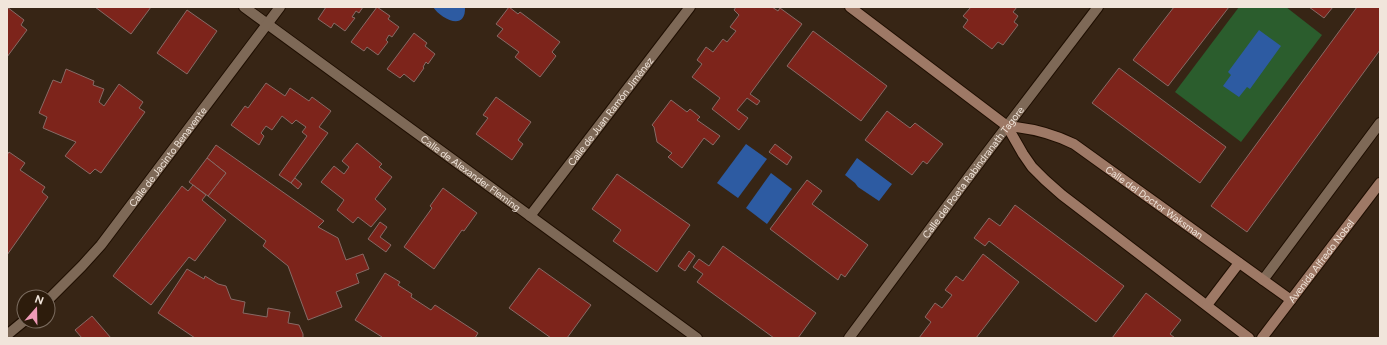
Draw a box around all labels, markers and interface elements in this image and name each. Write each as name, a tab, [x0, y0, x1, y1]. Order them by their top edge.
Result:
street label: Calle de Juan Ramón Jiménez	[564, 54, 656, 168]
street label: Calle del Poeta Rabindranath Tagore	[919, 103, 1027, 241]
street label: Calle de Jacinto Benavente	[126, 104, 210, 209]
street label: Calle de Alexander Fleming	[418, 132, 524, 214]
street label: Calle del Doctor Waksman	[1103, 162, 1206, 242]
street label: Avenida Alfredo Nobel	[1285, 217, 1357, 305]
north arrow	[16, 289, 56, 329]
text: N	[33, 293, 45, 308]

